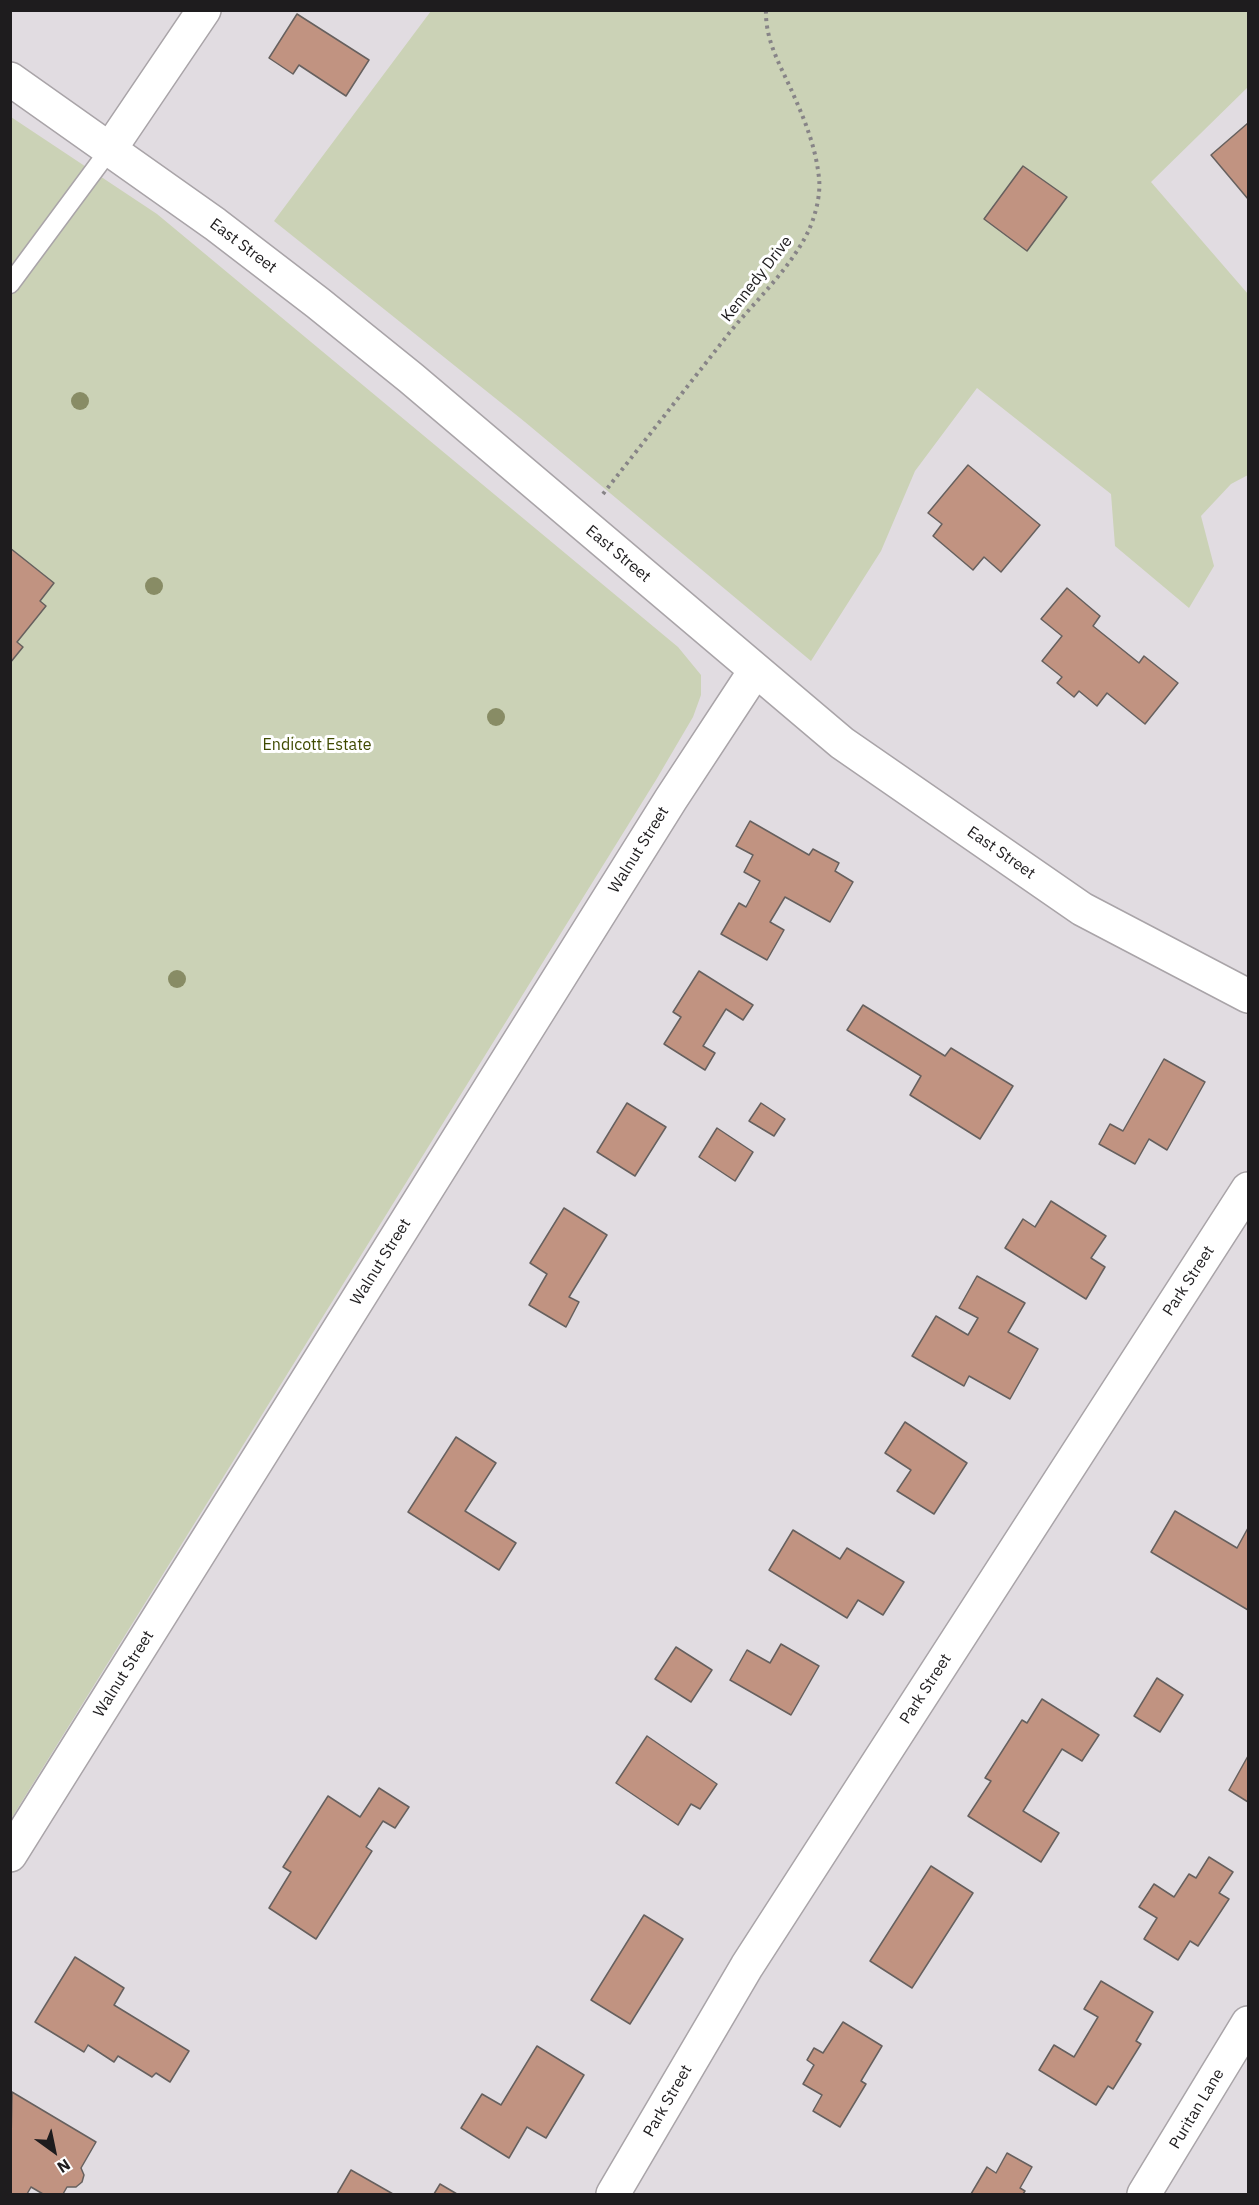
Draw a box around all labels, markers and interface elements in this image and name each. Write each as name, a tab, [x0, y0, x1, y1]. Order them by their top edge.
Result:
street label: East Street	[206, 215, 280, 277]
street label: Kennedy Drive	[718, 232, 796, 326]
street label: East Street	[582, 521, 654, 587]
park label: Endicott Estate	[263, 735, 371, 755]
street label: Walnut Street	[605, 803, 673, 897]
street label: East Street	[963, 823, 1039, 883]
street label: Walnut Street	[347, 1215, 415, 1309]
street label: Park Street	[1159, 1242, 1219, 1320]
street label: Walnut Street	[90, 1627, 158, 1721]
street label: Park Street	[896, 1650, 956, 1728]
street label: Park Street	[640, 2062, 696, 2140]
street label: Puritan Lane	[1166, 2065, 1228, 2153]
north arrow	[24, 2121, 84, 2181]
text: N	[53, 2155, 74, 2178]

